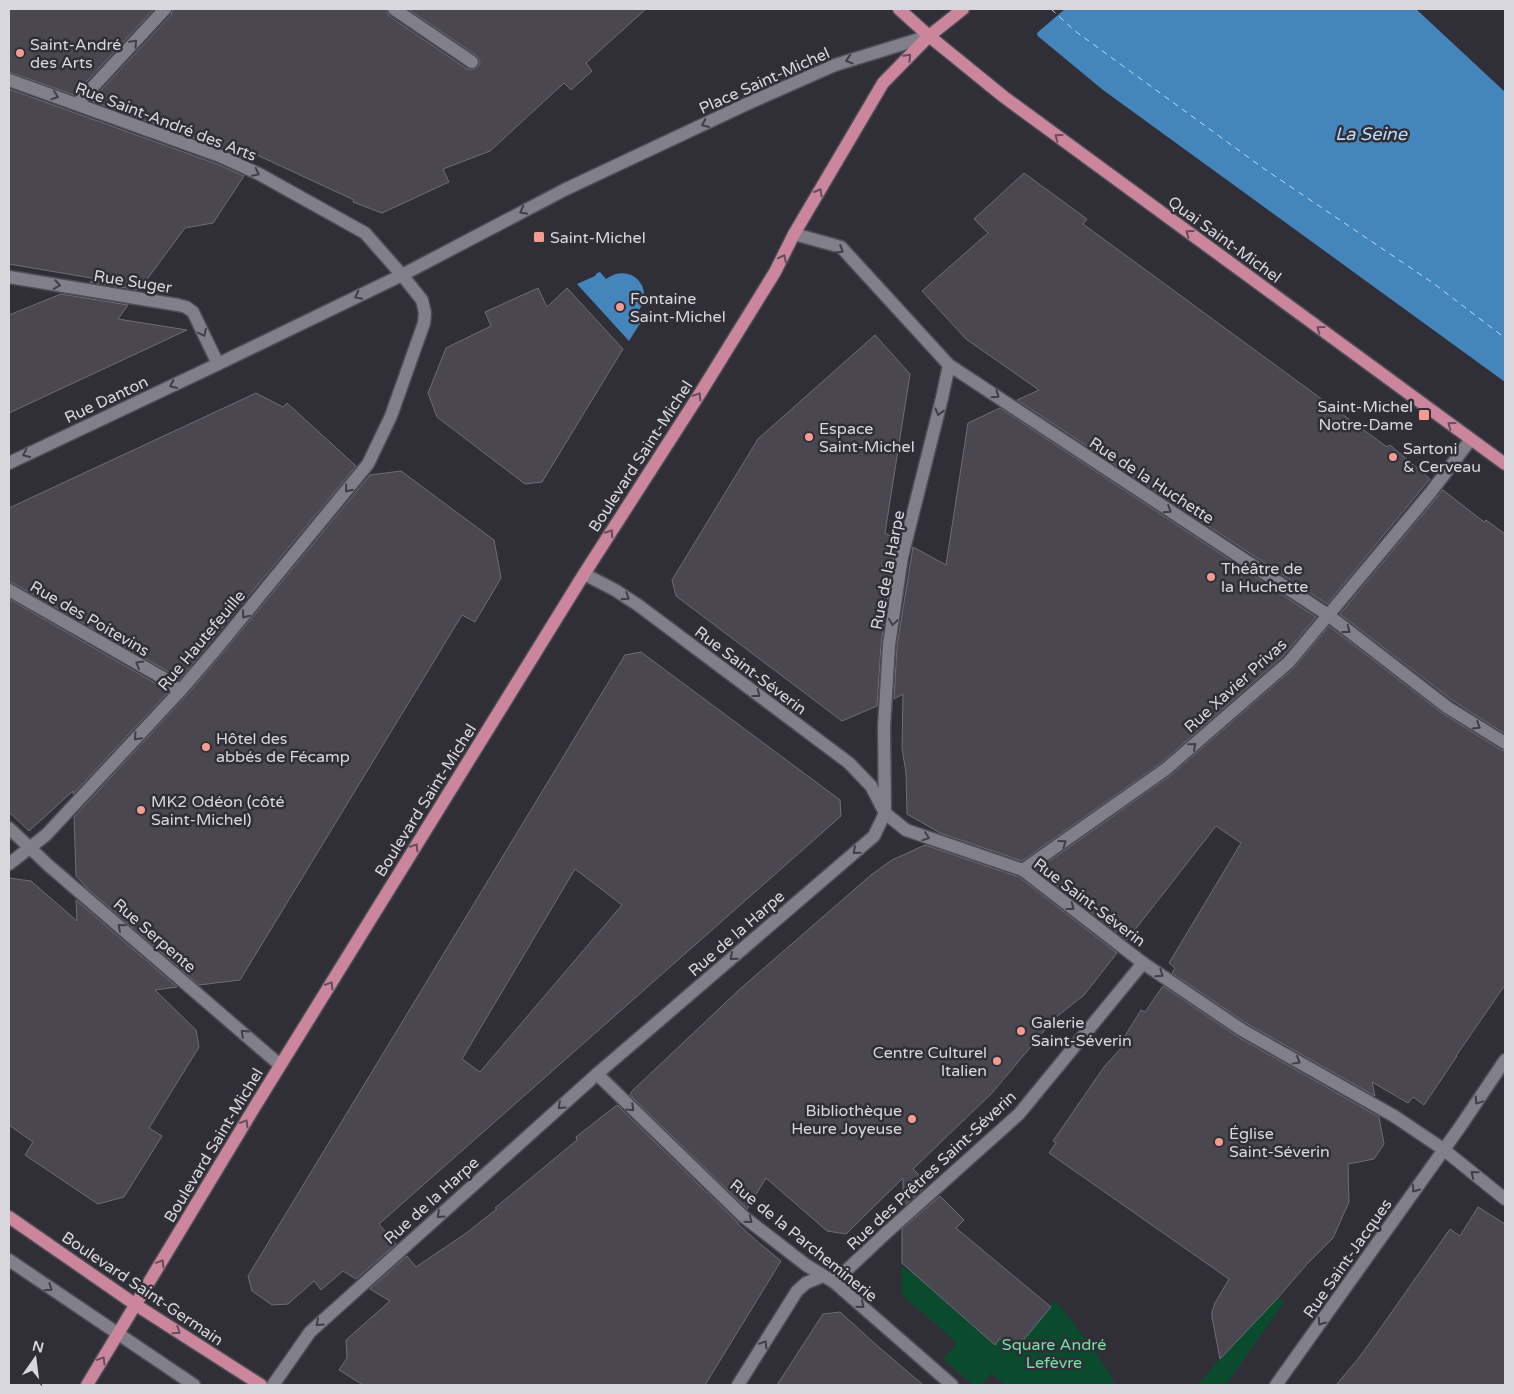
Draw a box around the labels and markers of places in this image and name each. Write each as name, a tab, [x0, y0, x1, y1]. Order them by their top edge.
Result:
place label: Saint-André des Arts	[30, 35, 121, 73]
marker: Saint-André des Arts	[14, 47, 26, 59]
place label: Saint-Michel	[550, 228, 646, 248]
marker: Saint-Michel	[532, 230, 546, 244]
place label: Fontaine Saint-Michel	[630, 289, 726, 327]
marker: Fontaine Saint-Michel	[614, 301, 626, 313]
place label: Saint-Michel Notre-Dame	[1317, 397, 1413, 435]
marker: Saint-Michel Notre-Dame	[1417, 408, 1431, 422]
place label: Espace Saint-Michel	[819, 419, 915, 457]
marker: Espace Saint-Michel	[803, 431, 815, 443]
place label: Sartoni & Cerveau	[1403, 439, 1481, 477]
marker: Sartoni & Cerveau	[1387, 451, 1399, 463]
place label: Théâtre de la Huchette	[1221, 559, 1308, 597]
marker: Théâtre de la Huchette	[1205, 571, 1217, 583]
place label: Hôtel des abbés de Fécamp	[216, 729, 350, 767]
marker: Hôtel des abbés de Fécamp	[200, 741, 212, 753]
place label: MK2 Odéon (côté Saint-Michel)	[151, 792, 285, 830]
marker: MK2 Odéon (côté Saint-Michel)	[135, 804, 147, 816]
place label: Galerie Saint-Séverin	[1031, 1013, 1132, 1051]
marker: Galerie Saint-Séverin	[1015, 1025, 1027, 1037]
place label: Centre Culturel Italien	[873, 1043, 987, 1081]
marker: Centre Culturel Italien	[991, 1055, 1003, 1067]
place label: Bibliothèque Heure Joyeuse	[791, 1101, 902, 1139]
marker: Bibliothèque Heure Joyeuse	[906, 1113, 918, 1125]
place label: Église Saint-Séverin	[1229, 1124, 1330, 1162]
marker: Église Saint-Séverin	[1213, 1136, 1225, 1148]

